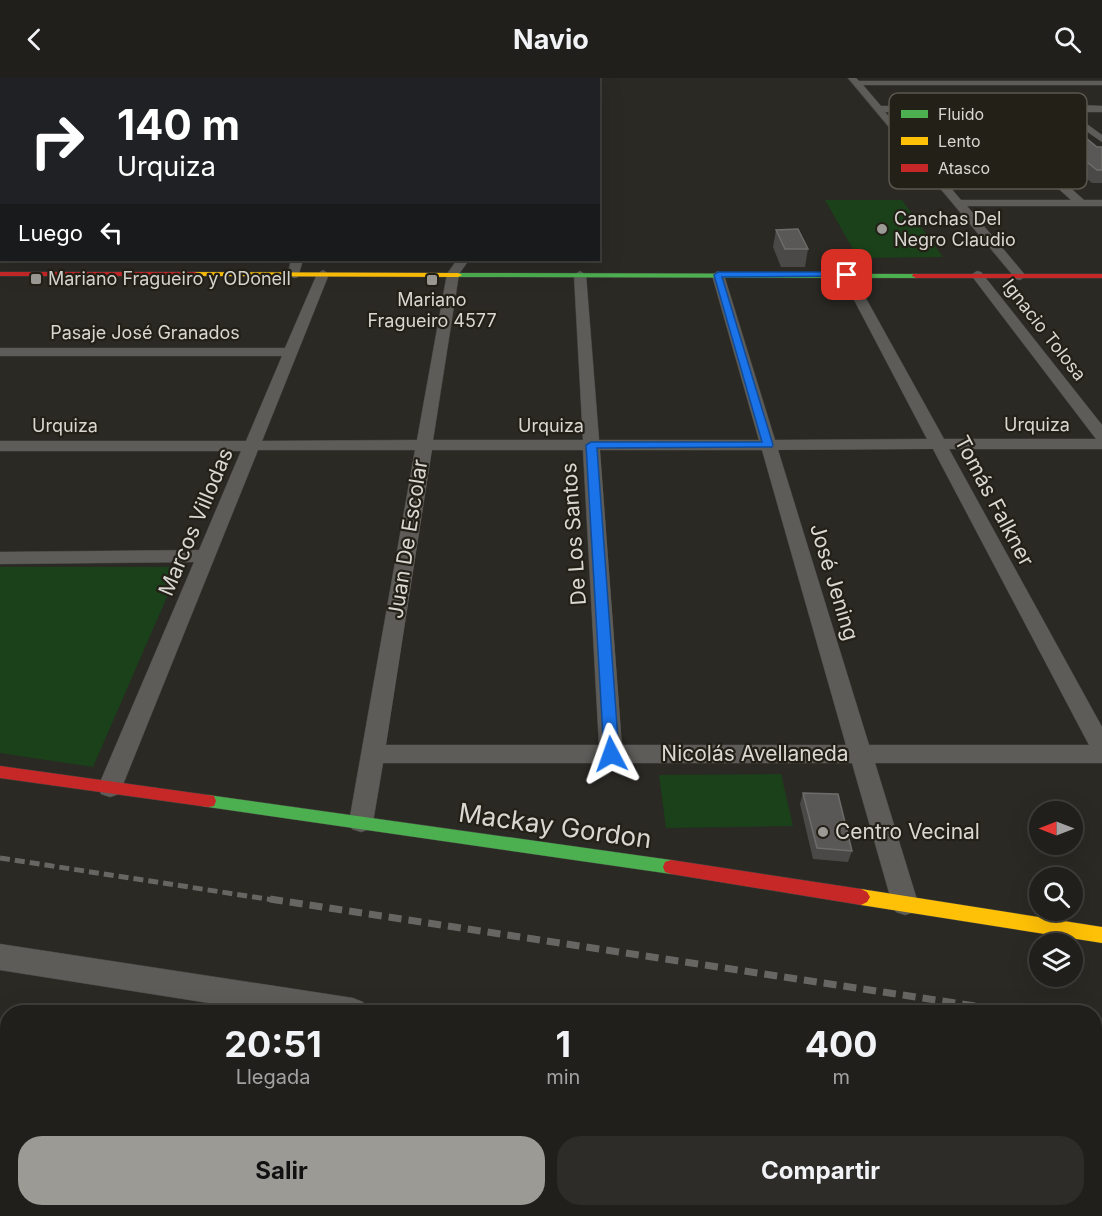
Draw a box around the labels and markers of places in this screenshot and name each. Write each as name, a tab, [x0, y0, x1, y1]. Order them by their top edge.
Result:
place label: Canchas Del Negro Claudio	[894, 208, 1016, 250]
marker: Canchas Del Negro Claudio	[875, 222, 889, 236]
pin	[821, 249, 872, 300]
place label: Mariano Fragueiro y ODonell	[48, 268, 291, 289]
marker: Mariano Fragueiro y ODonell	[29, 272, 43, 286]
marker: Mariano Fragueiro 4577	[425, 273, 439, 287]
place label: Mariano Fragueiro 4577	[367, 289, 497, 331]
place label: Centro Vecinal	[835, 819, 980, 844]
marker: Centro Vecinal	[816, 825, 830, 839]

